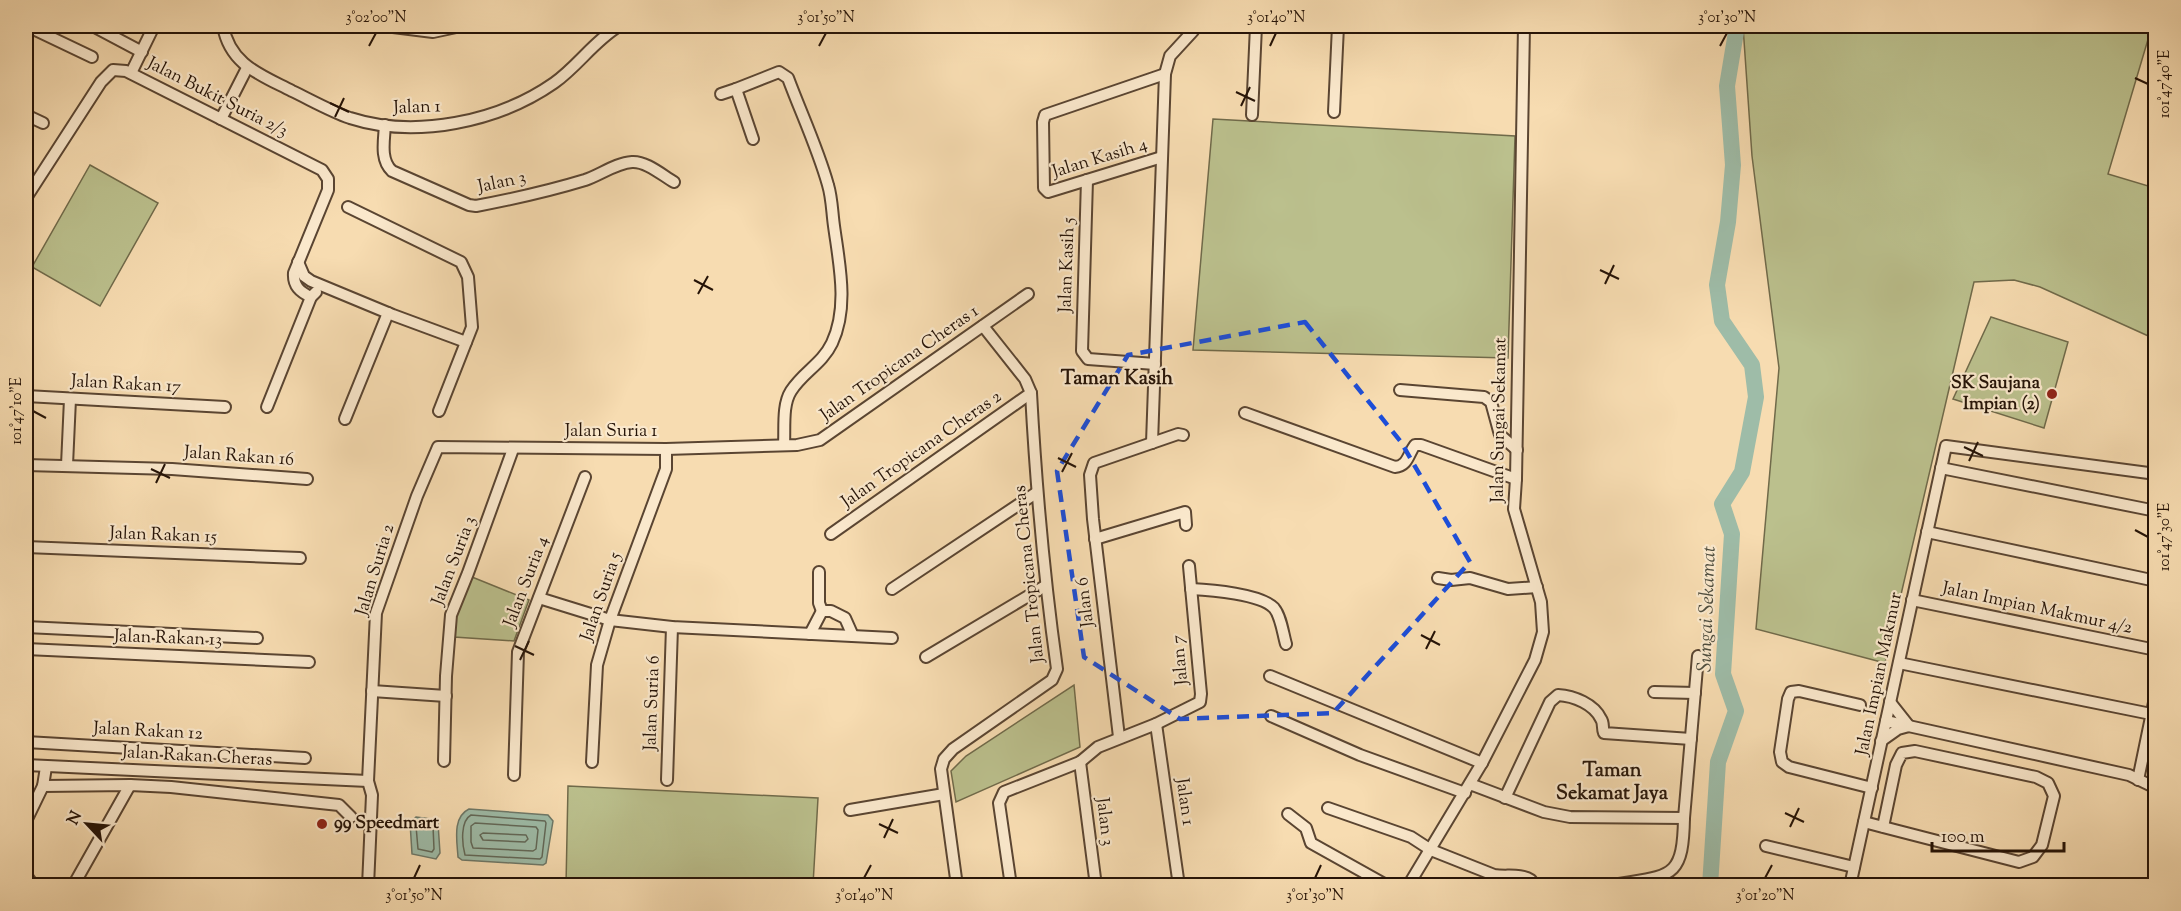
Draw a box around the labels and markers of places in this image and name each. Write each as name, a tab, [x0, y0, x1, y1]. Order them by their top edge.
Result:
place label: SK Saujana Impian (2)	[1951, 371, 2041, 418]
marker: SK Saujana Impian (2)	[2045, 387, 2059, 401]
place label: 99 Speedmart	[334, 811, 440, 837]
marker: 99 Speedmart	[315, 817, 329, 831]

